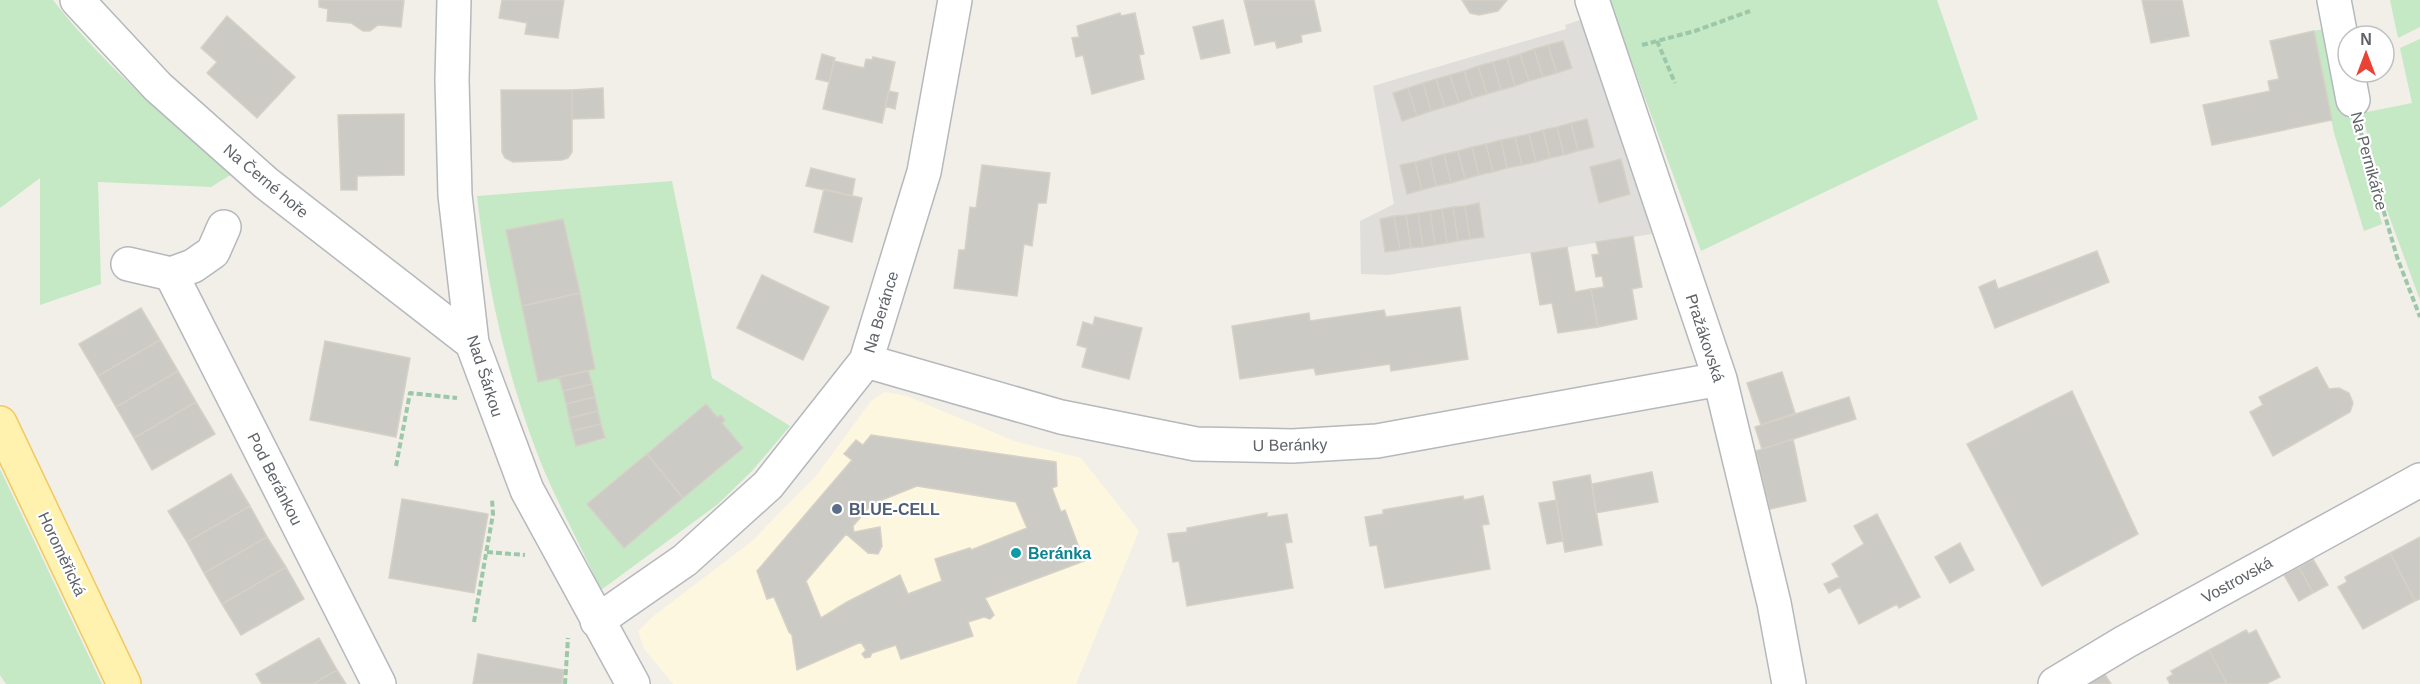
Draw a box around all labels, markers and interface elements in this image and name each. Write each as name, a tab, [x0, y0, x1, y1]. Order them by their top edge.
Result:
north arrow	[2336, 24, 2396, 84]
text: N	[2360, 31, 2372, 48]
street label: Na Pernikářce	[2348, 110, 2390, 212]
street label: Na Černé hoře	[220, 140, 312, 221]
street label: Na Beránce	[861, 269, 902, 355]
street label: Pražákovská	[1683, 292, 1727, 384]
street label: Nad Šárkou	[464, 333, 507, 419]
street label: Pod Beránkou	[244, 430, 306, 528]
street label: U Beránky	[1253, 436, 1327, 454]
place label: BLUE-CELL	[849, 501, 940, 518]
marker: BLUE-CELL	[830, 502, 844, 516]
street label: Horoměřická	[35, 509, 89, 599]
place label: Beránka	[1028, 545, 1091, 562]
marker: Beránka	[1009, 546, 1023, 560]
street label: Vostrovská	[2199, 554, 2275, 606]

